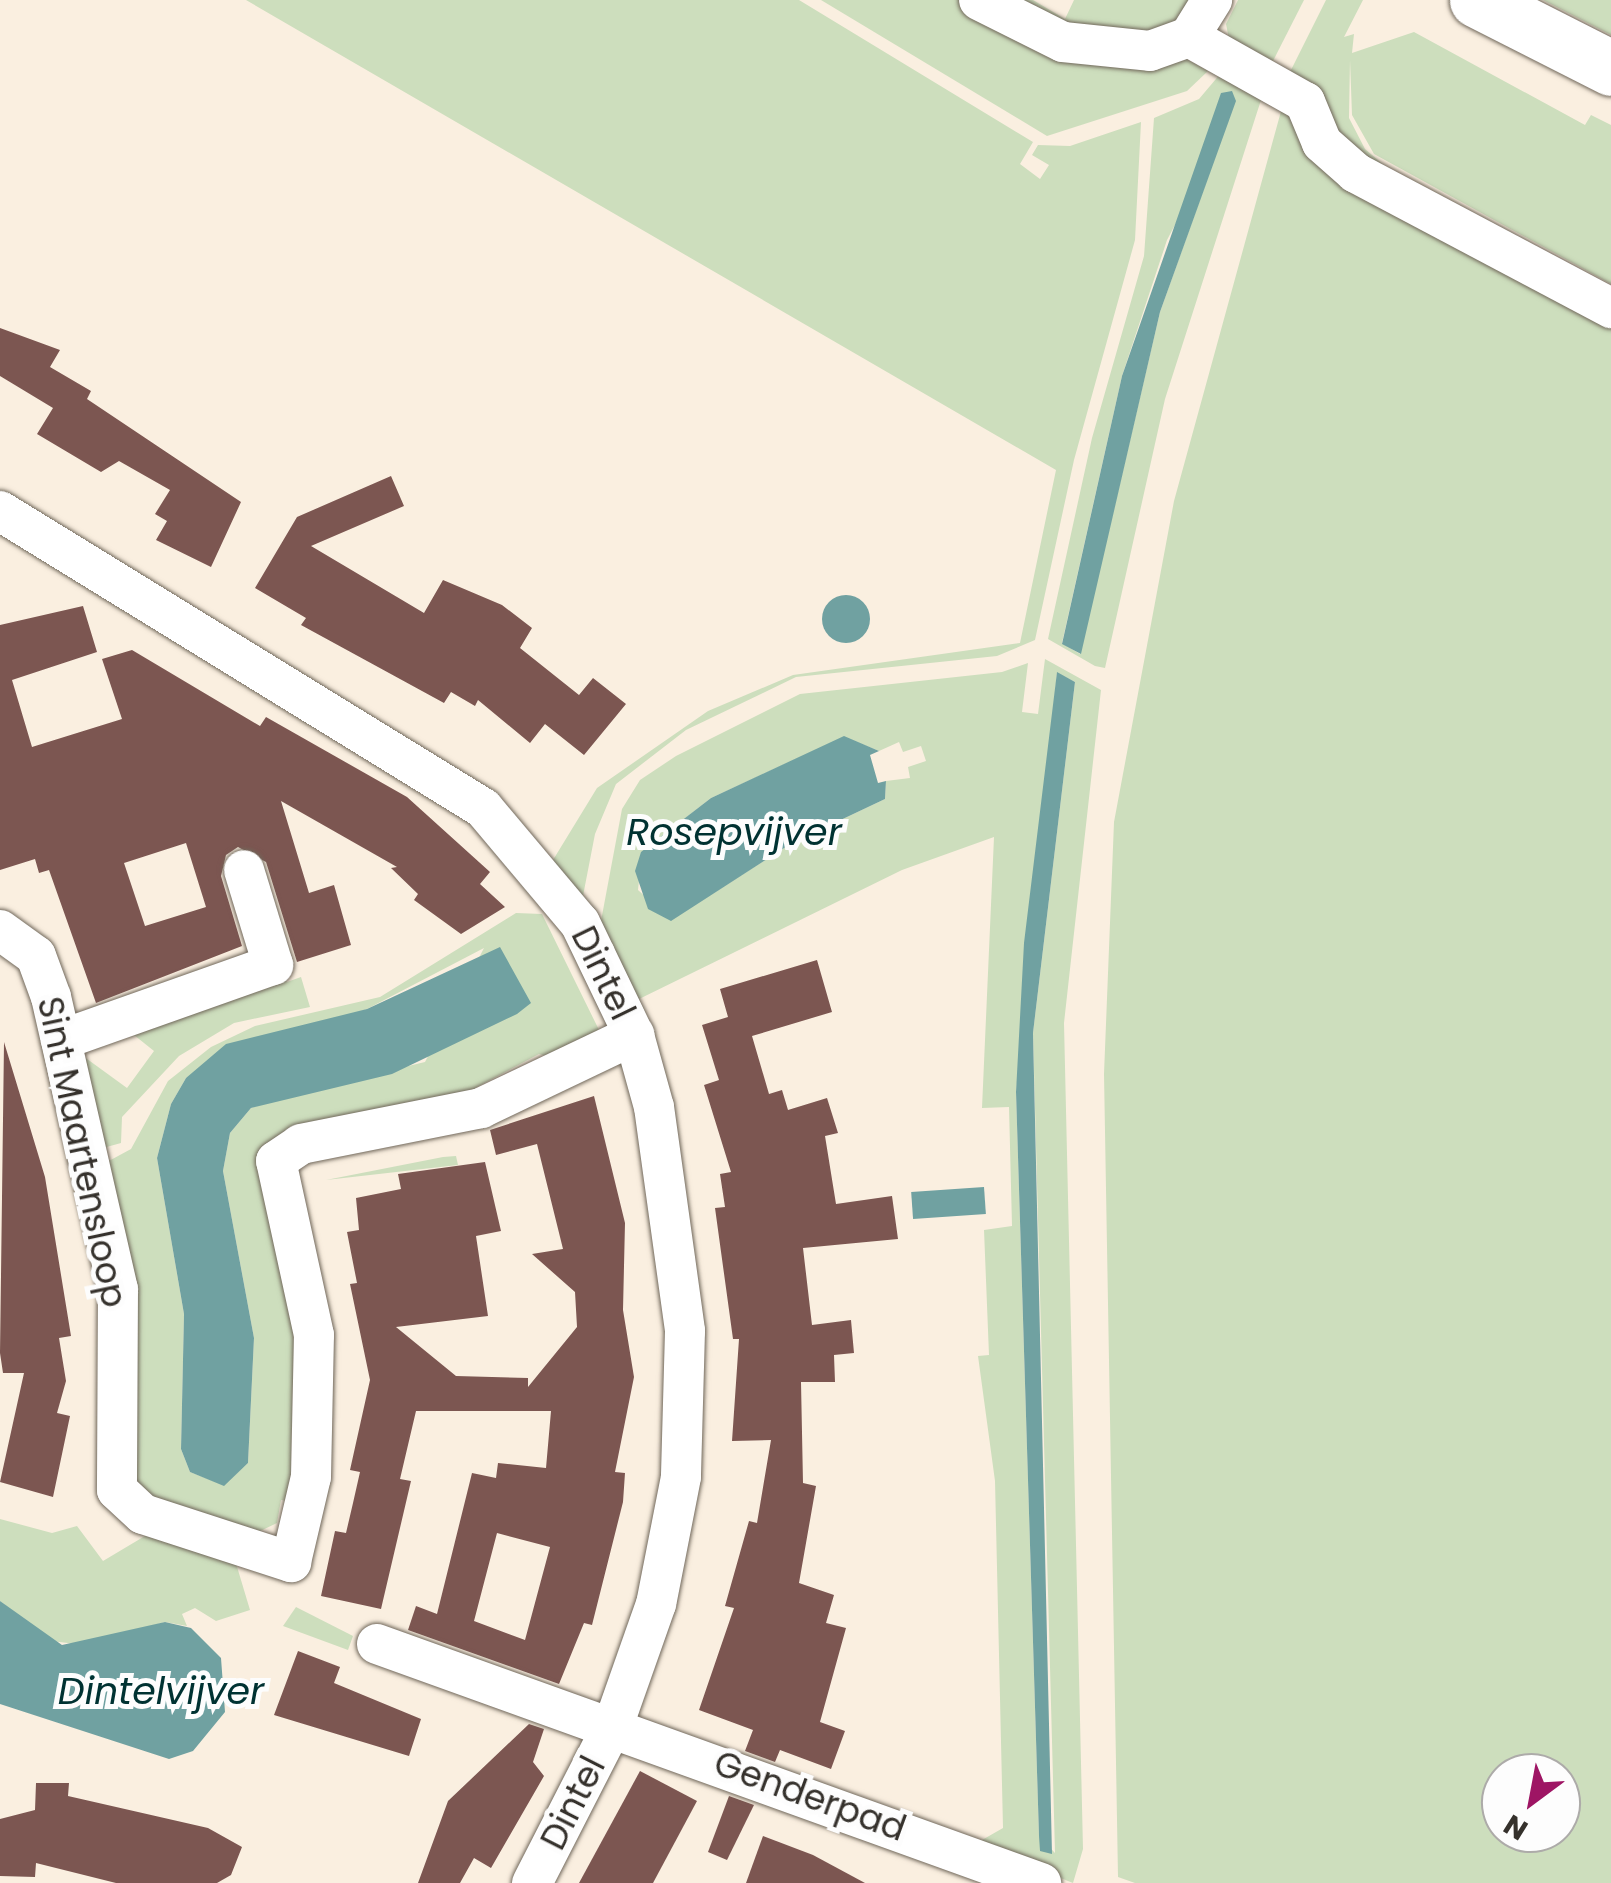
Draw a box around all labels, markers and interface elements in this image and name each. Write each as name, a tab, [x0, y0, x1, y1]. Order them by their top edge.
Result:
water label: Rosepvijver	[626, 809, 842, 855]
street label: Dintel	[562, 919, 644, 1027]
street label: Sint Maartensloop	[29, 993, 135, 1311]
water label: Dintelvijver	[58, 1668, 264, 1714]
street label: Genderpad	[709, 1742, 911, 1850]
street label: Dintel	[532, 1749, 614, 1857]
north arrow	[1481, 1753, 1581, 1853]
text: N	[1497, 1805, 1535, 1849]

